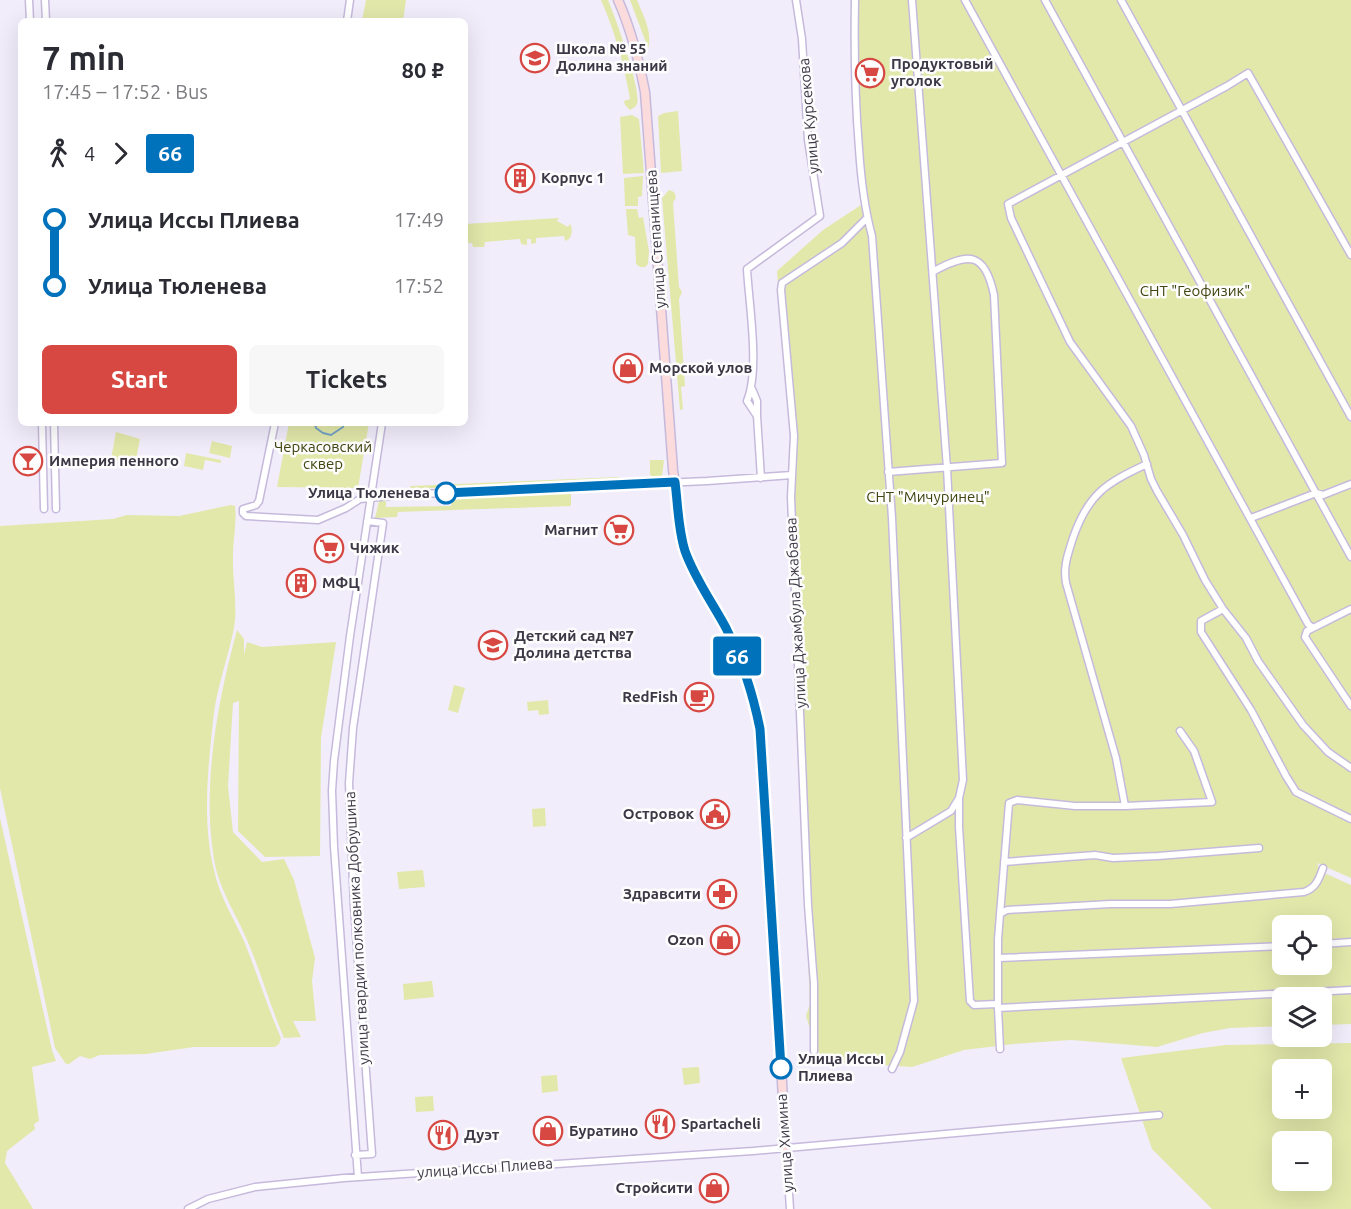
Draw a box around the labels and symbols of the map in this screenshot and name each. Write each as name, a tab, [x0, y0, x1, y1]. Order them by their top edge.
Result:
place label: Школа № 55 Долина знаний	[556, 40, 668, 74]
school or university icon: Школа № 55 Долина знаний	[519, 42, 551, 74]
place label: Продуктовый уголок	[891, 55, 993, 89]
street label: улица Курсекова	[795, 57, 822, 175]
supermarket icon: Продуктовый уголок	[854, 57, 886, 89]
building icon: Корпус 1	[504, 162, 536, 194]
place label: Корпус 1	[541, 169, 605, 186]
street label: улица Степанищева	[642, 169, 669, 309]
park label: СНТ "Геофизик"	[1140, 282, 1250, 299]
shop icon: Морской улов	[612, 352, 644, 384]
place label: Морской улов	[649, 359, 752, 376]
park label: Черкасовский сквер	[274, 438, 372, 472]
bar icon: Империя пенного	[12, 445, 44, 477]
place label: Империя пенного	[49, 452, 179, 469]
marker: Улица Тюленева	[435, 482, 457, 504]
place label: Улица Тюленева	[308, 484, 430, 501]
park label: СНТ "Мичуринец"	[866, 488, 990, 505]
supermarket icon: Магнит	[603, 514, 635, 546]
street label: улица Джамбула Джабаева	[782, 517, 809, 709]
place label: Магнит	[544, 521, 598, 538]
supermarket icon: Чижик	[313, 532, 345, 564]
place label: Чижик	[350, 539, 400, 556]
building icon: МФЦ	[285, 567, 317, 599]
place label: МФЦ	[322, 574, 360, 591]
place label: Детский сад №7 Долина детства	[514, 627, 634, 661]
school or university icon: Детский сад №7 Долина детства	[477, 629, 509, 661]
line badge: 66	[710, 636, 764, 676]
cafe icon: RedFish	[683, 681, 715, 713]
place label: RedFish	[622, 688, 678, 705]
street label: улица гвардии полковника Добрушина	[341, 791, 372, 1065]
public building icon: Островок	[699, 798, 731, 830]
place label: Островок	[623, 805, 694, 822]
pharmacy icon: Здравсити	[706, 878, 738, 910]
place label: Здравсити	[623, 885, 701, 902]
shop icon: Ozon	[709, 924, 741, 956]
place label: Ozon	[667, 931, 704, 948]
place label: Улица Иссы Плиева	[798, 1050, 884, 1084]
marker: Улица Иссы Плиева	[770, 1057, 792, 1079]
street label: улица Химина	[773, 1093, 796, 1193]
restaurant icon: Spartacheli	[644, 1108, 676, 1140]
shop icon: Буратино	[532, 1115, 564, 1147]
place label: Spartacheli	[681, 1115, 761, 1132]
restaurant icon: Дуэт	[427, 1119, 459, 1151]
place label: Буратино	[569, 1122, 638, 1139]
place label: Дуэт	[464, 1126, 500, 1143]
street label: улица Иссы Плиева	[417, 1154, 553, 1181]
shop icon: Стройсити	[698, 1172, 730, 1204]
place label: Стройсити	[615, 1179, 693, 1196]

